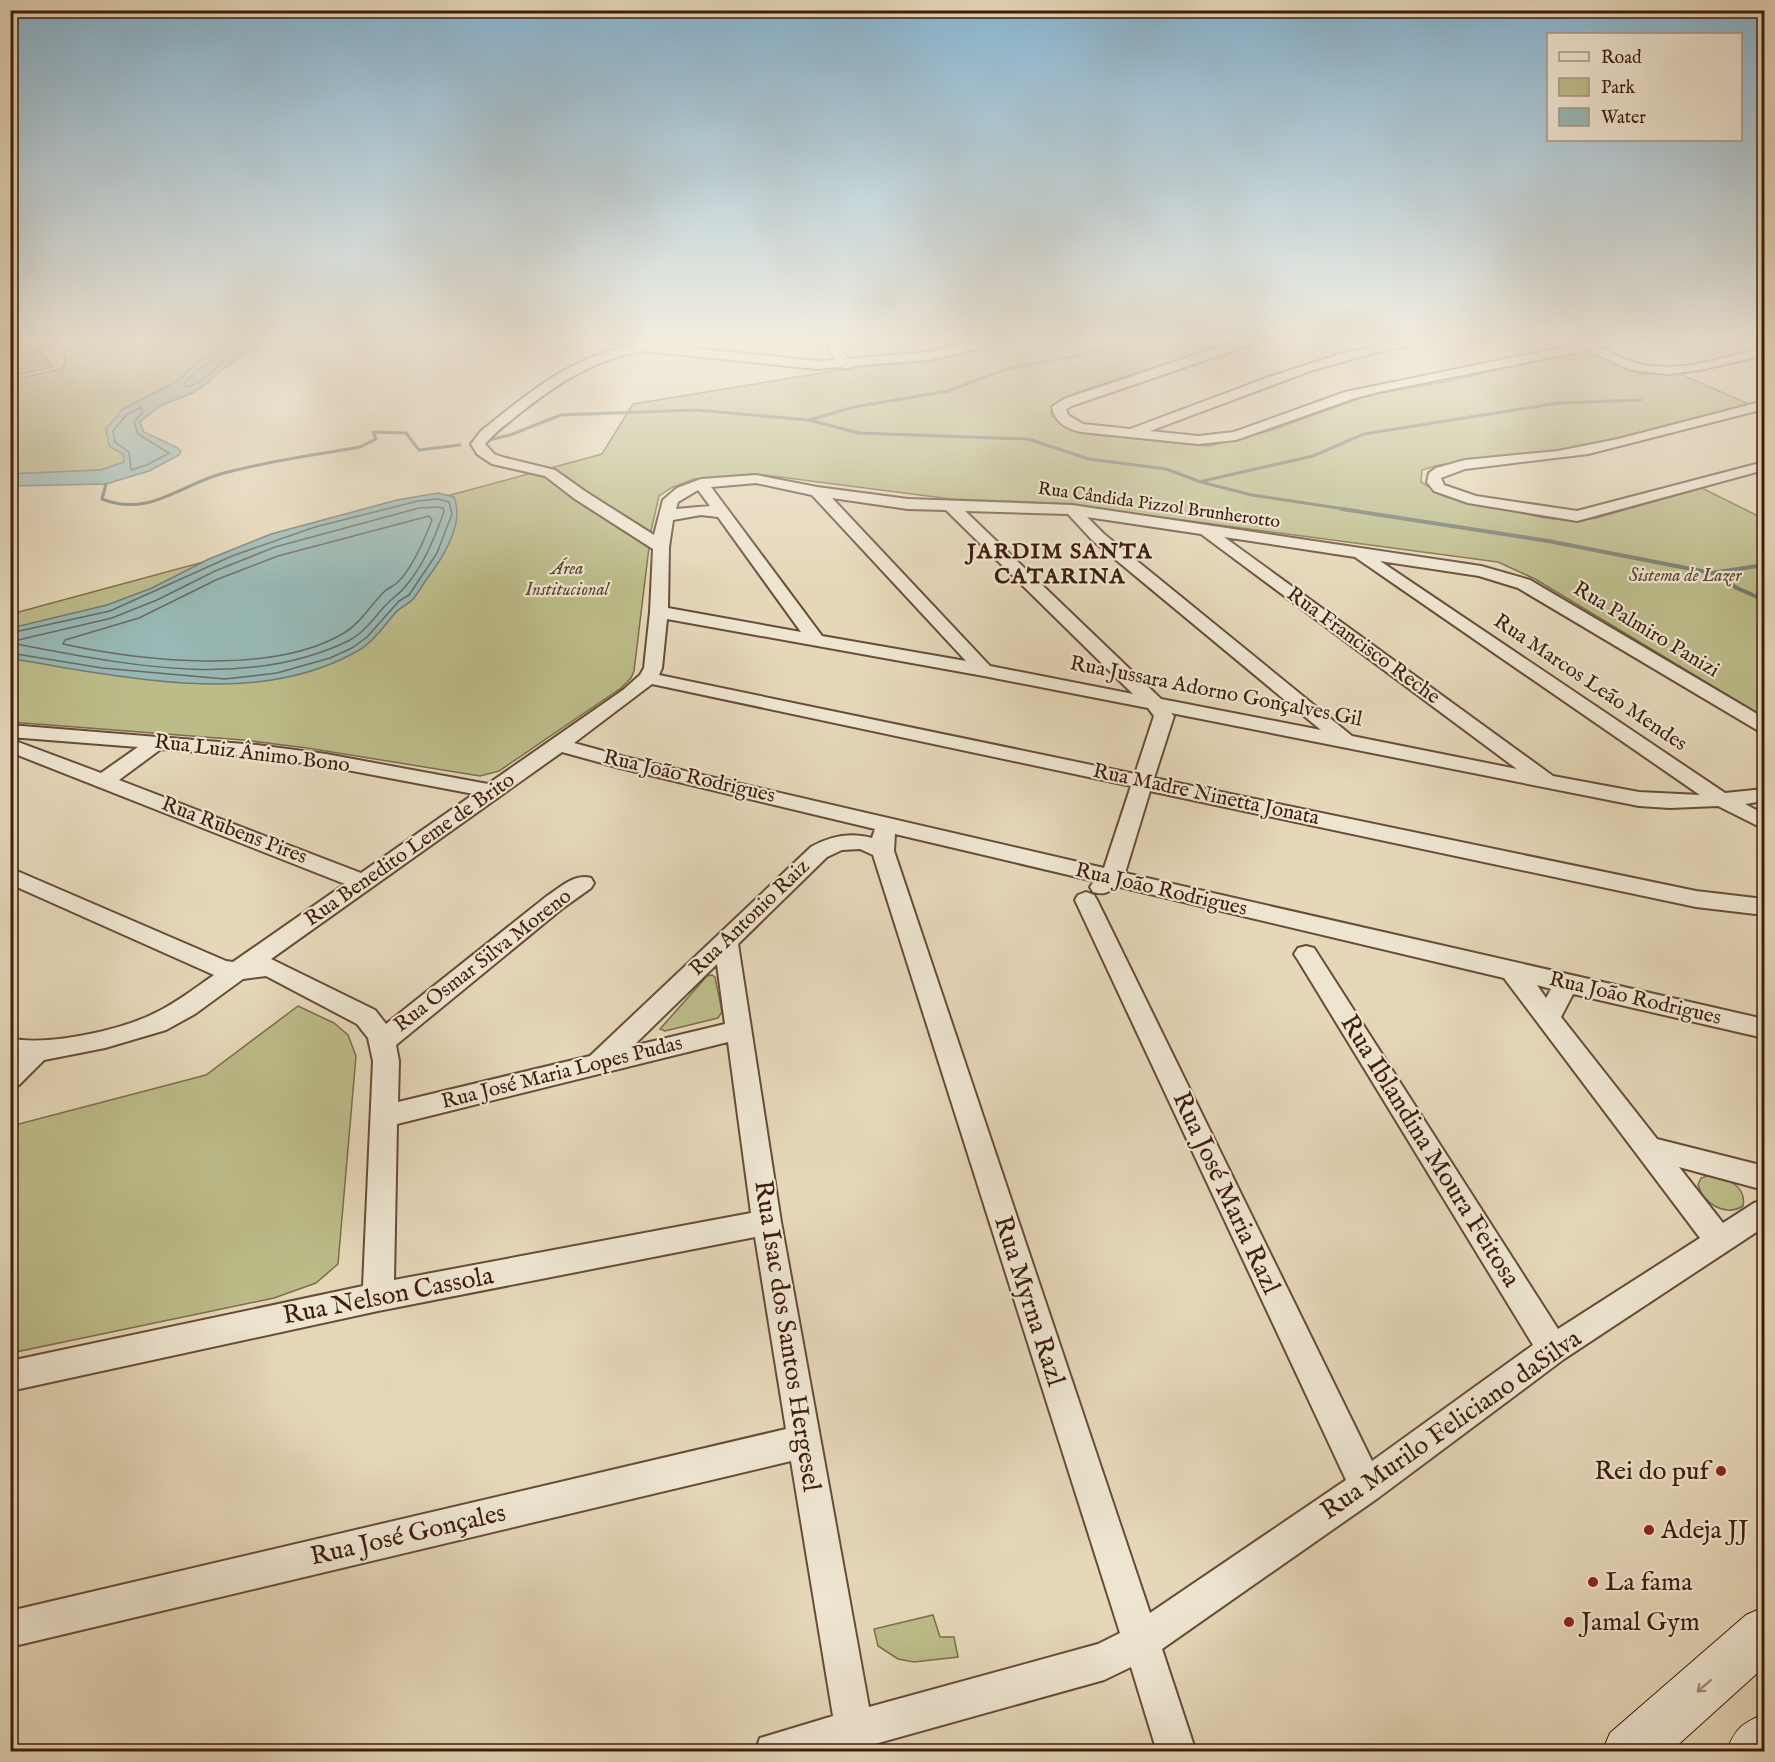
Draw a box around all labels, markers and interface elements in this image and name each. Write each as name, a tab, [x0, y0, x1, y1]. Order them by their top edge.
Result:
legend	[1547, 33, 1742, 141]
text: Road	[1601, 47, 1642, 70]
text: Park	[1601, 77, 1636, 100]
text: Water	[1601, 107, 1646, 130]
street label: Rua Cândida Pizzol Brunherotto	[1036, 478, 1282, 534]
district label: JARDIM SANTA CATARINA	[964, 538, 1153, 591]
park label: Área Institucional	[524, 557, 610, 602]
park label: Sistema de Lazer	[1629, 565, 1742, 588]
street label: Rua Palmiro Panizi	[1568, 576, 1724, 684]
street label: Rua Francisco Reche	[1281, 581, 1446, 711]
street label: Rua Marcos Leão Mendes	[1488, 608, 1692, 758]
street label: Rua Jussara Adorno Gonçalves Gil	[1067, 650, 1365, 734]
street label: Rua Luiz Ânimo Bono	[153, 728, 351, 779]
street label: Rua João Rodrigues	[600, 744, 778, 810]
street label: Rua Madre Ninetta Jonata	[1090, 758, 1323, 832]
street label: Rua Benedito Leme de Brito	[300, 767, 520, 933]
street label: Rua Rubens Pires	[157, 791, 311, 871]
street label: Rua Antonio Raiz	[684, 854, 816, 982]
street label: Rua João Rodrigues	[1072, 857, 1250, 923]
street label: Rua Osmar Silva Moreno	[389, 883, 577, 1039]
street label: Rua João Rodrigues	[1546, 966, 1724, 1032]
street label: Rua Iblandina Moura Feitosa	[1332, 1009, 1528, 1294]
street label: Rua José Maria Lopes Pudas	[439, 1030, 685, 1116]
street label: Rua José Maria Razl	[1165, 1086, 1288, 1300]
street label: Rua Isac dos Santos Hergesel	[746, 1178, 828, 1495]
street label: Rua Myrna Razl	[986, 1212, 1072, 1391]
street label: Rua Nelson Cassola	[280, 1259, 497, 1333]
street label: Rua Murilo Feliciano daSilva	[1314, 1322, 1588, 1528]
place label: Rei do puf	[1594, 1455, 1714, 1488]
marker: Rei do puf	[1714, 1464, 1728, 1478]
street label: Rua José Gonçales	[307, 1496, 509, 1574]
place label: Adeja JJ	[1660, 1514, 1749, 1547]
marker: Adeja JJ	[1642, 1523, 1656, 1537]
place label: La fama	[1605, 1566, 1693, 1599]
marker: La fama	[1586, 1575, 1600, 1589]
place label: Jamal Gym	[1578, 1606, 1700, 1639]
marker: Jamal Gym	[1562, 1615, 1576, 1629]
one-way arrow	[1697, 1679, 1712, 1693]

